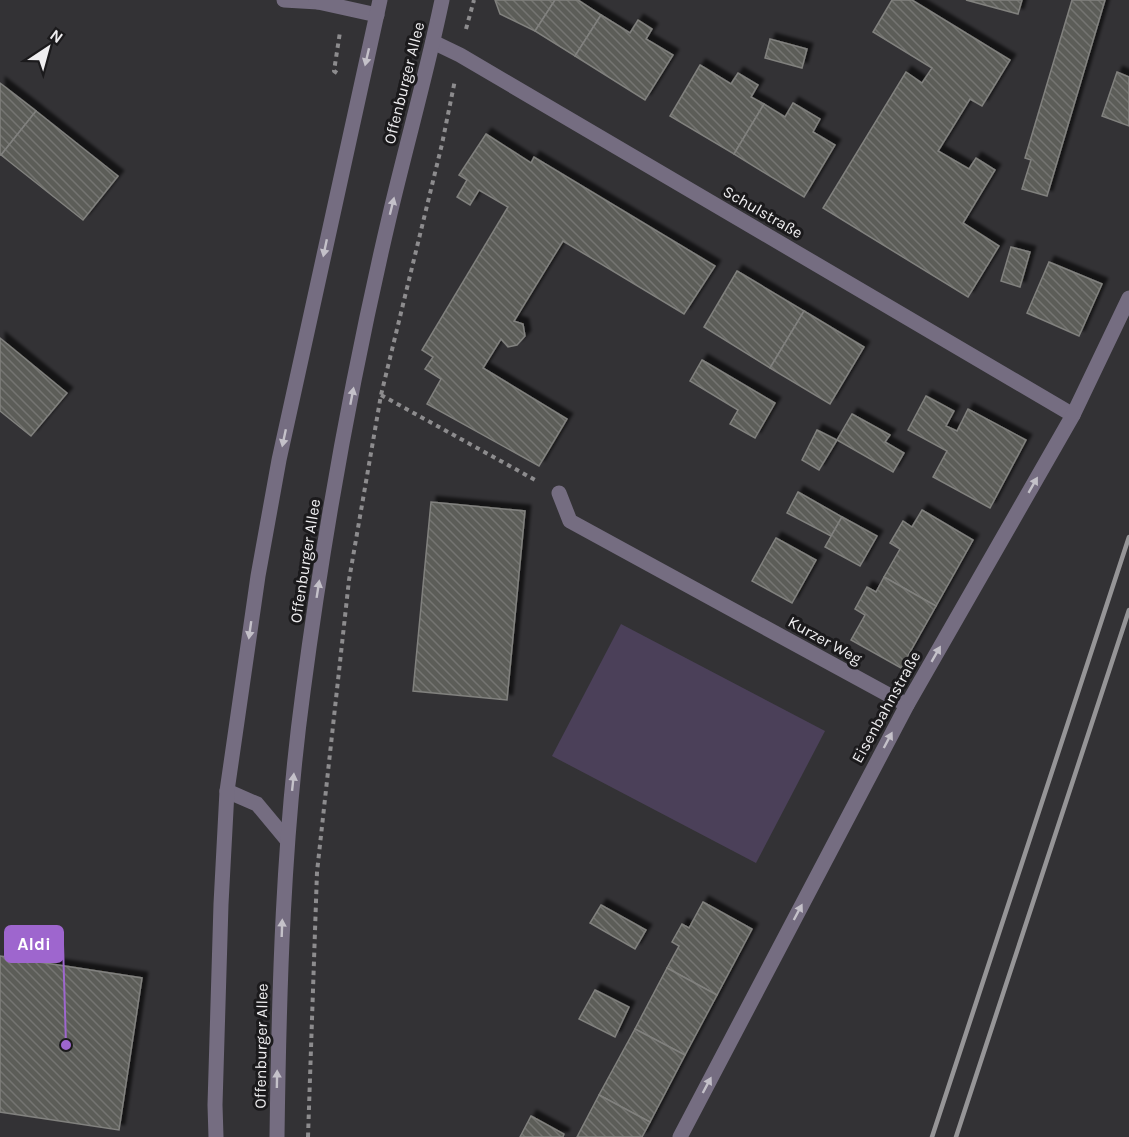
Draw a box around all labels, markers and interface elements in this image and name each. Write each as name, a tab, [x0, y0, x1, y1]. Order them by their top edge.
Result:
north arrow	[18, 18, 78, 78]
street label: Offenburger Allee	[380, 20, 428, 146]
text: N	[46, 25, 67, 47]
one-way arrow	[362, 48, 371, 67]
street label: Schulstraße	[720, 182, 806, 242]
one-way arrow	[388, 196, 398, 215]
one-way arrow	[320, 238, 330, 257]
one-way arrow	[348, 387, 357, 406]
one-way arrow	[278, 429, 288, 447]
one-way arrow	[1028, 476, 1038, 493]
street label: Offenburger Allee	[286, 498, 324, 624]
one-way arrow	[314, 579, 323, 598]
street label: Kurzer Weg	[785, 612, 865, 668]
one-way arrow	[245, 621, 254, 640]
one-way arrow	[931, 645, 941, 662]
street label: Eisenbahnstraße	[847, 648, 925, 766]
one-way arrow	[883, 731, 893, 748]
one-way arrow	[288, 772, 298, 791]
one-way arrow	[793, 904, 803, 921]
one-way arrow	[278, 918, 287, 937]
callout: Aldi	[5, 926, 63, 962]
text: Aldi	[17, 933, 51, 955]
street label: Offenburger Allee	[250, 983, 272, 1109]
one-way arrow	[273, 1069, 282, 1088]
one-way arrow	[702, 1076, 712, 1094]

